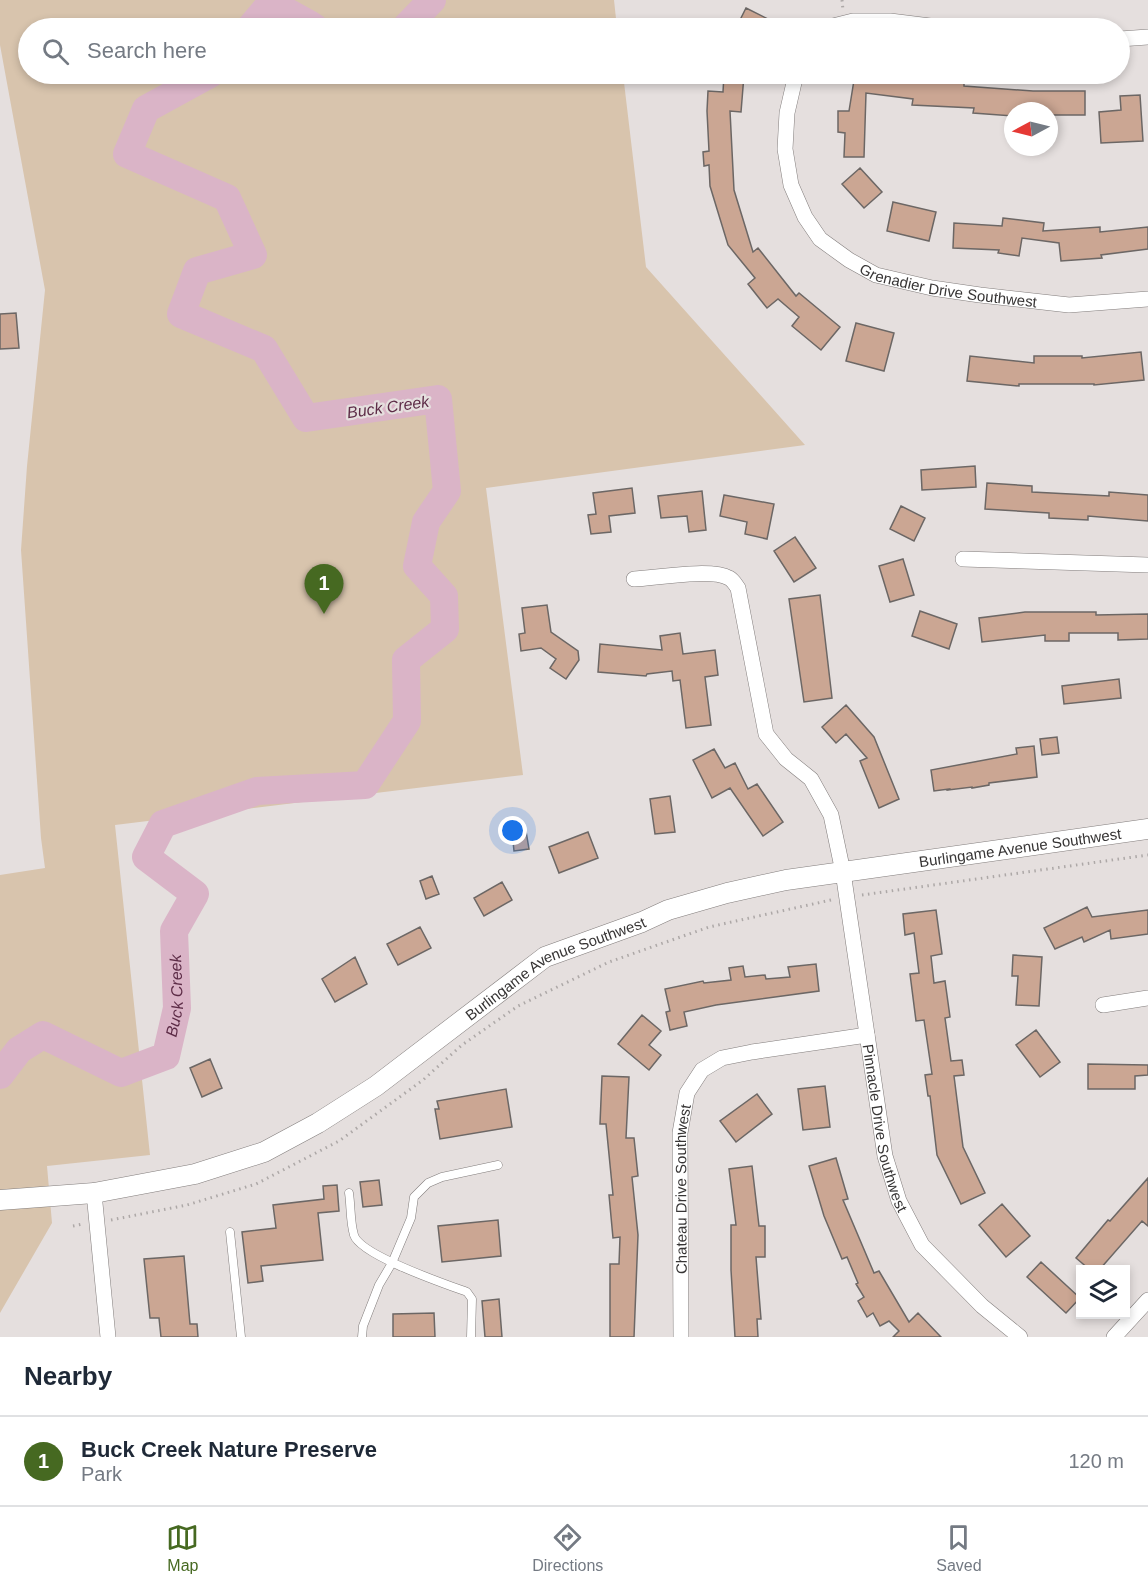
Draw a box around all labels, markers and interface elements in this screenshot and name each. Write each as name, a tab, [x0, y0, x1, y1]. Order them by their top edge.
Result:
search box	[18, 18, 1130, 84]
icon: search	[39, 35, 72, 68]
text: Search here	[87, 38, 207, 63]
north arrow	[1004, 102, 1058, 156]
street label: Grenadier Drive Southwest	[857, 259, 1039, 310]
water label: Buck Creek	[346, 393, 431, 421]
pin: 1	[304, 564, 344, 614]
your location	[498, 816, 527, 845]
street label: Burlingame Avenue Southwest	[918, 824, 1123, 870]
street label: Burlingame Avenue Southwest	[462, 913, 649, 1023]
water label: Buck Creek	[162, 953, 186, 1038]
street label: Pinnacle Drive Southwest	[860, 1043, 912, 1215]
street label: Chateau Drive Southwest	[671, 1102, 694, 1274]
map controls	[1076, 1265, 1130, 1319]
button: layers	[1076, 1265, 1130, 1319]
text: Nearby	[24, 1361, 112, 1391]
text: Buck Creek Nature Preserve	[81, 1437, 377, 1462]
text: 1	[38, 1450, 49, 1472]
text: 120 m	[1068, 1450, 1124, 1472]
text: Park	[81, 1463, 122, 1485]
tab: Map	[166, 1521, 199, 1575]
tab: Directions	[532, 1521, 603, 1575]
tab: Saved	[936, 1521, 982, 1575]

